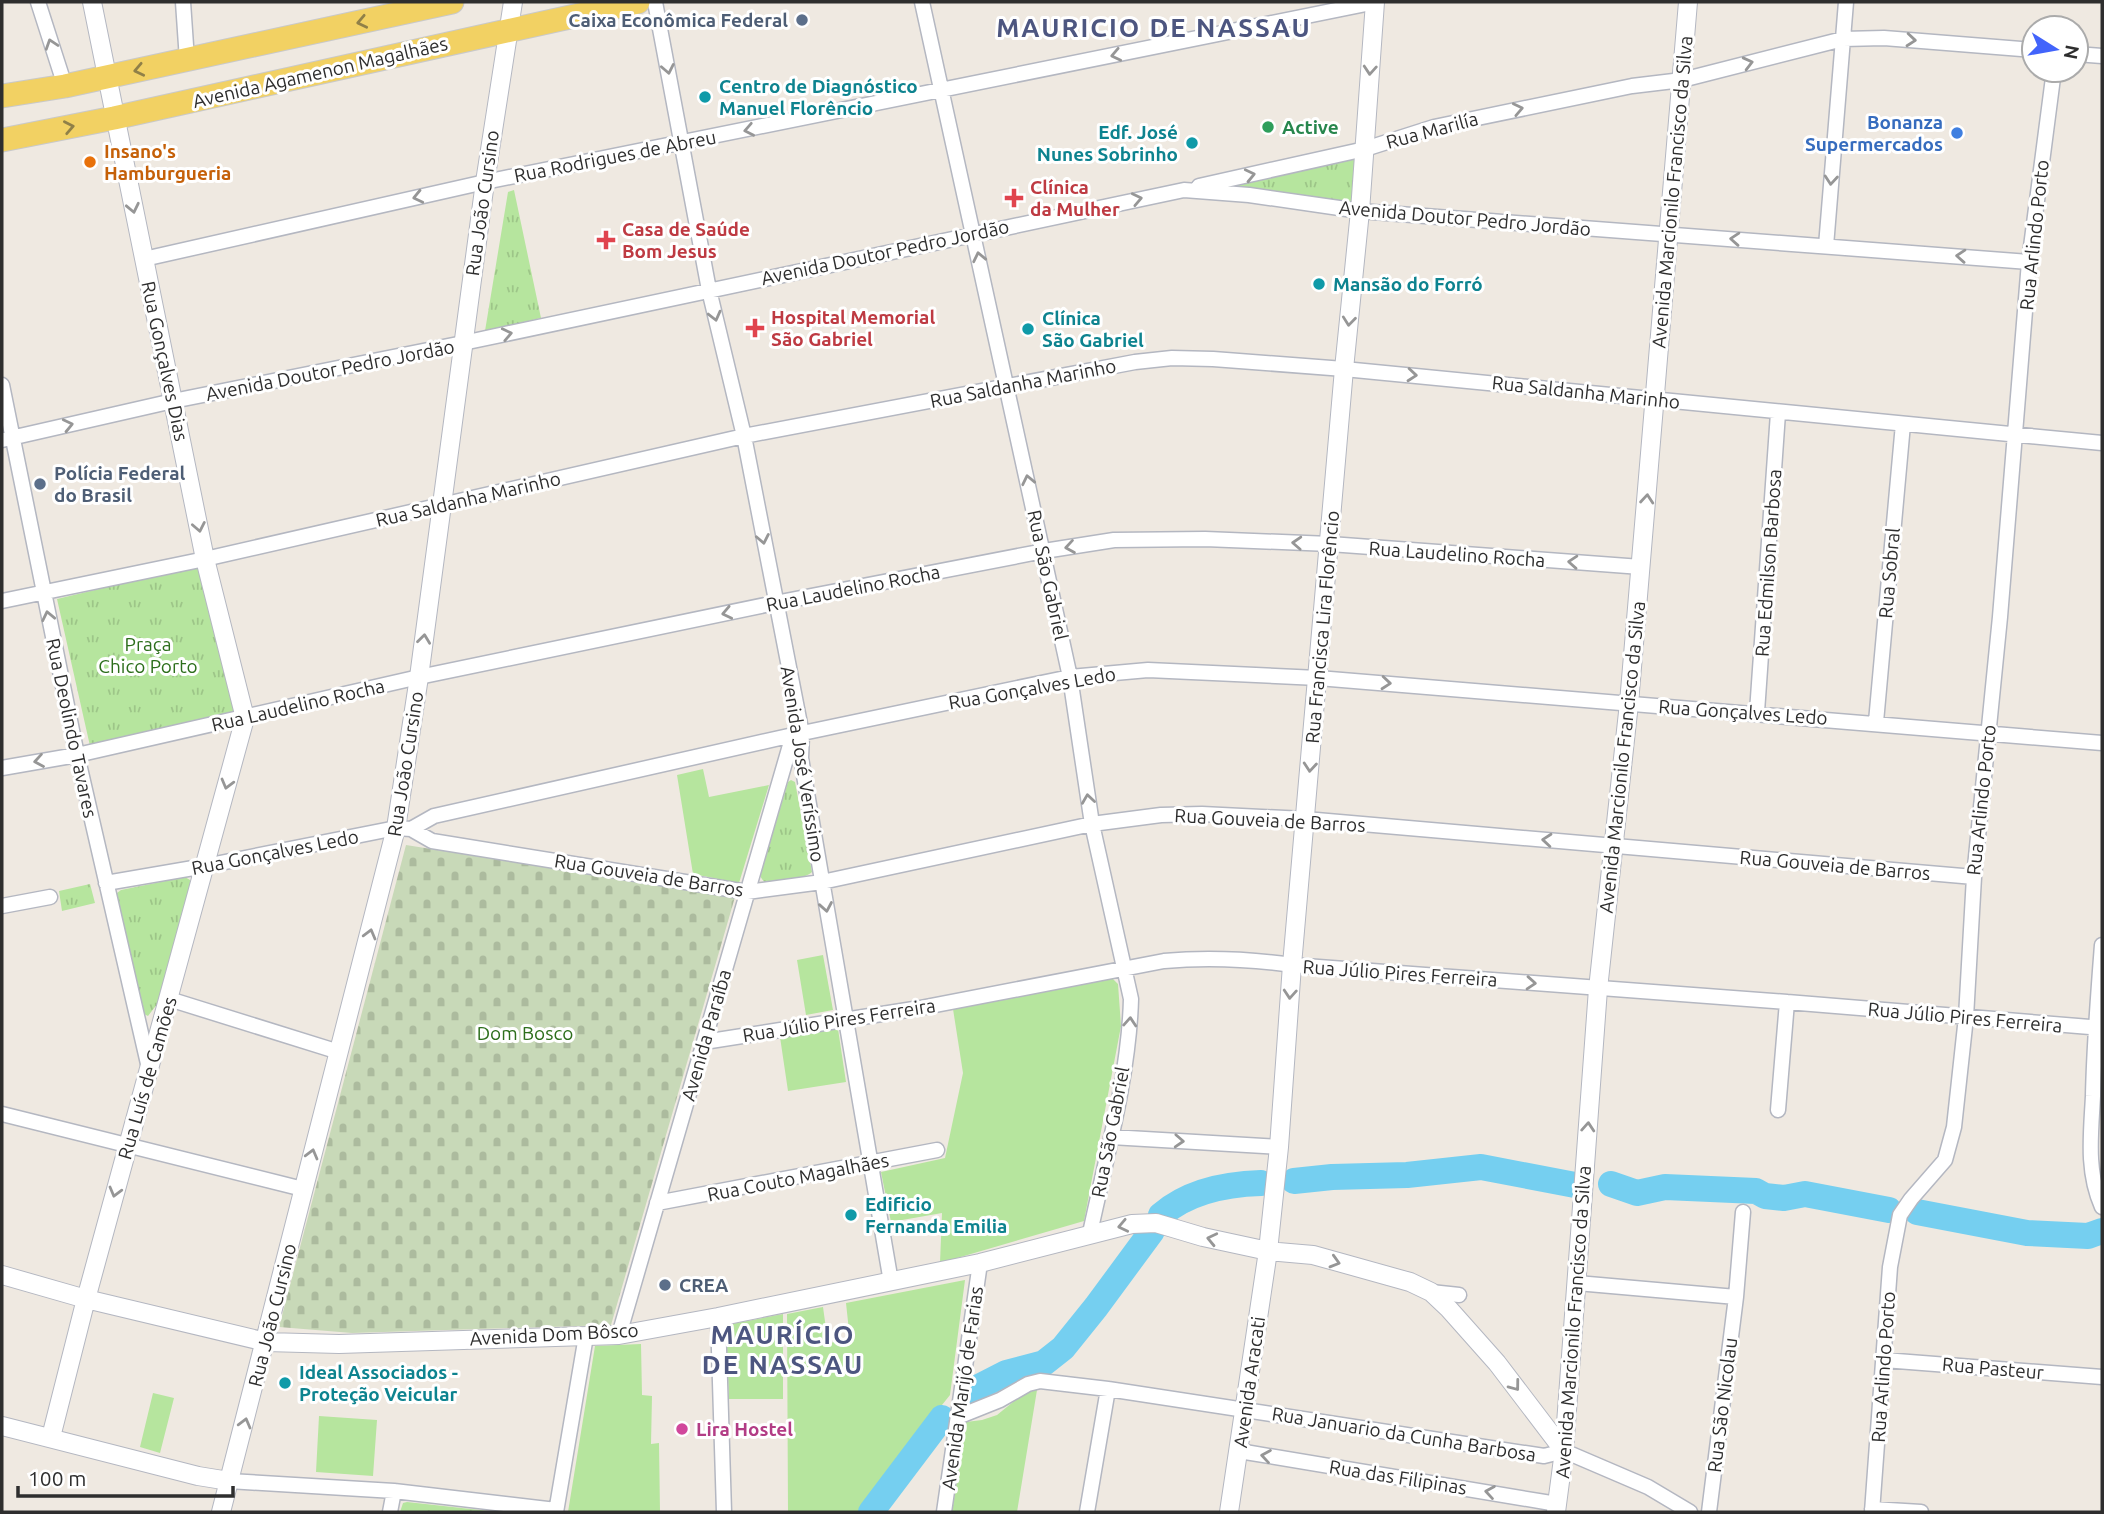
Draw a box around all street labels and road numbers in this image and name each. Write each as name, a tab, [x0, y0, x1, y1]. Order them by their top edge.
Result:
street label: Avenida Agamenon Magalhães	[190, 32, 450, 112]
street label: Avenida Marcionilo Francisco da Silva	[1647, 35, 1697, 349]
street label: Rua Marilía	[1384, 107, 1480, 153]
street label: Rua Rodrigues de Abreu	[512, 126, 718, 186]
street label: Rua João Cursino	[461, 129, 503, 277]
street label: Rua Arlindo Porto	[2015, 159, 2053, 311]
street label: Avenida Doutor Pedro Jordão	[1338, 196, 1592, 240]
street label: Avenida Doutor Pedro Jordão	[759, 215, 1011, 289]
street label: Rua Gonçalves Dias	[137, 279, 193, 443]
street label: Avenida Doutor Pedro Jordão	[204, 335, 456, 405]
street label: Rua Saldanha Marinho	[928, 354, 1118, 412]
street label: Rua Saldanha Marinho	[1491, 371, 1681, 413]
street label: Rua Saldanha Marinho	[373, 467, 563, 531]
street label: Rua Edmilson Barbosa	[1750, 468, 1786, 658]
street label: Rua São Gabriel	[1023, 508, 1073, 642]
street label: Rua Francisca Lira Florêncio	[1301, 510, 1343, 744]
street label: Rua Sobral	[1874, 527, 1904, 619]
street label: Rua Laudelino Rocha	[1368, 537, 1546, 571]
street label: Rua Laudelino Rocha	[764, 560, 942, 616]
street label: Avenida Marcionilo Francisco da Silva	[1595, 600, 1649, 914]
street label: Rua Deolindo Tavares	[42, 636, 102, 820]
street label: Rua Gonçalves Ledo	[947, 662, 1117, 714]
street label: Avenida José Veríssimo	[777, 664, 829, 864]
street label: Rua Laudelino Rocha	[209, 674, 387, 736]
street label: Rua João Cursino	[383, 690, 427, 838]
street label: Rua Gonçalves Ledo	[1658, 695, 1828, 729]
street label: Rua Arlindo Porto	[1962, 724, 2000, 876]
street label: Rua Gouveia de Barros	[1174, 804, 1366, 836]
street label: Rua Gonçalves Ledo	[190, 825, 360, 879]
street label: Rua Gouveia de Barros	[1739, 846, 1931, 884]
street label: Rua Gouveia de Barros	[553, 849, 745, 901]
street label: Rua Júlio Pires Ferreira	[1302, 955, 1498, 991]
street label: Avenida Paraíba	[677, 967, 735, 1103]
street label: Rua Luís de Camões	[113, 994, 181, 1162]
street label: Rua Júlio Pires Ferreira	[741, 994, 937, 1046]
street label: Rua Júlio Pires Ferreira	[1867, 998, 2063, 1036]
street label: Rua São Gabriel	[1087, 1065, 1133, 1199]
street label: Rua Couto Magalhães	[705, 1149, 891, 1205]
street label: Avenida Marcionilo Francisco da Silva	[1551, 1165, 1595, 1479]
street label: Rua João Cursino	[244, 1241, 300, 1389]
street label: Avenida Marijó de Farias	[937, 1285, 987, 1491]
street label: Rua Arlindo Porto	[1867, 1291, 1899, 1443]
street label: Avenida Aracati	[1229, 1315, 1269, 1449]
street label: Avenida Dom Bôsco	[469, 1319, 639, 1349]
street label: Rua São Nicolau	[1703, 1336, 1741, 1474]
street label: Rua Pasteur	[1941, 1353, 2045, 1383]
street label: Rua Januario da Cunha Barbosa	[1270, 1402, 1538, 1466]
street label: Rua das Filipinas	[1328, 1455, 1468, 1499]

